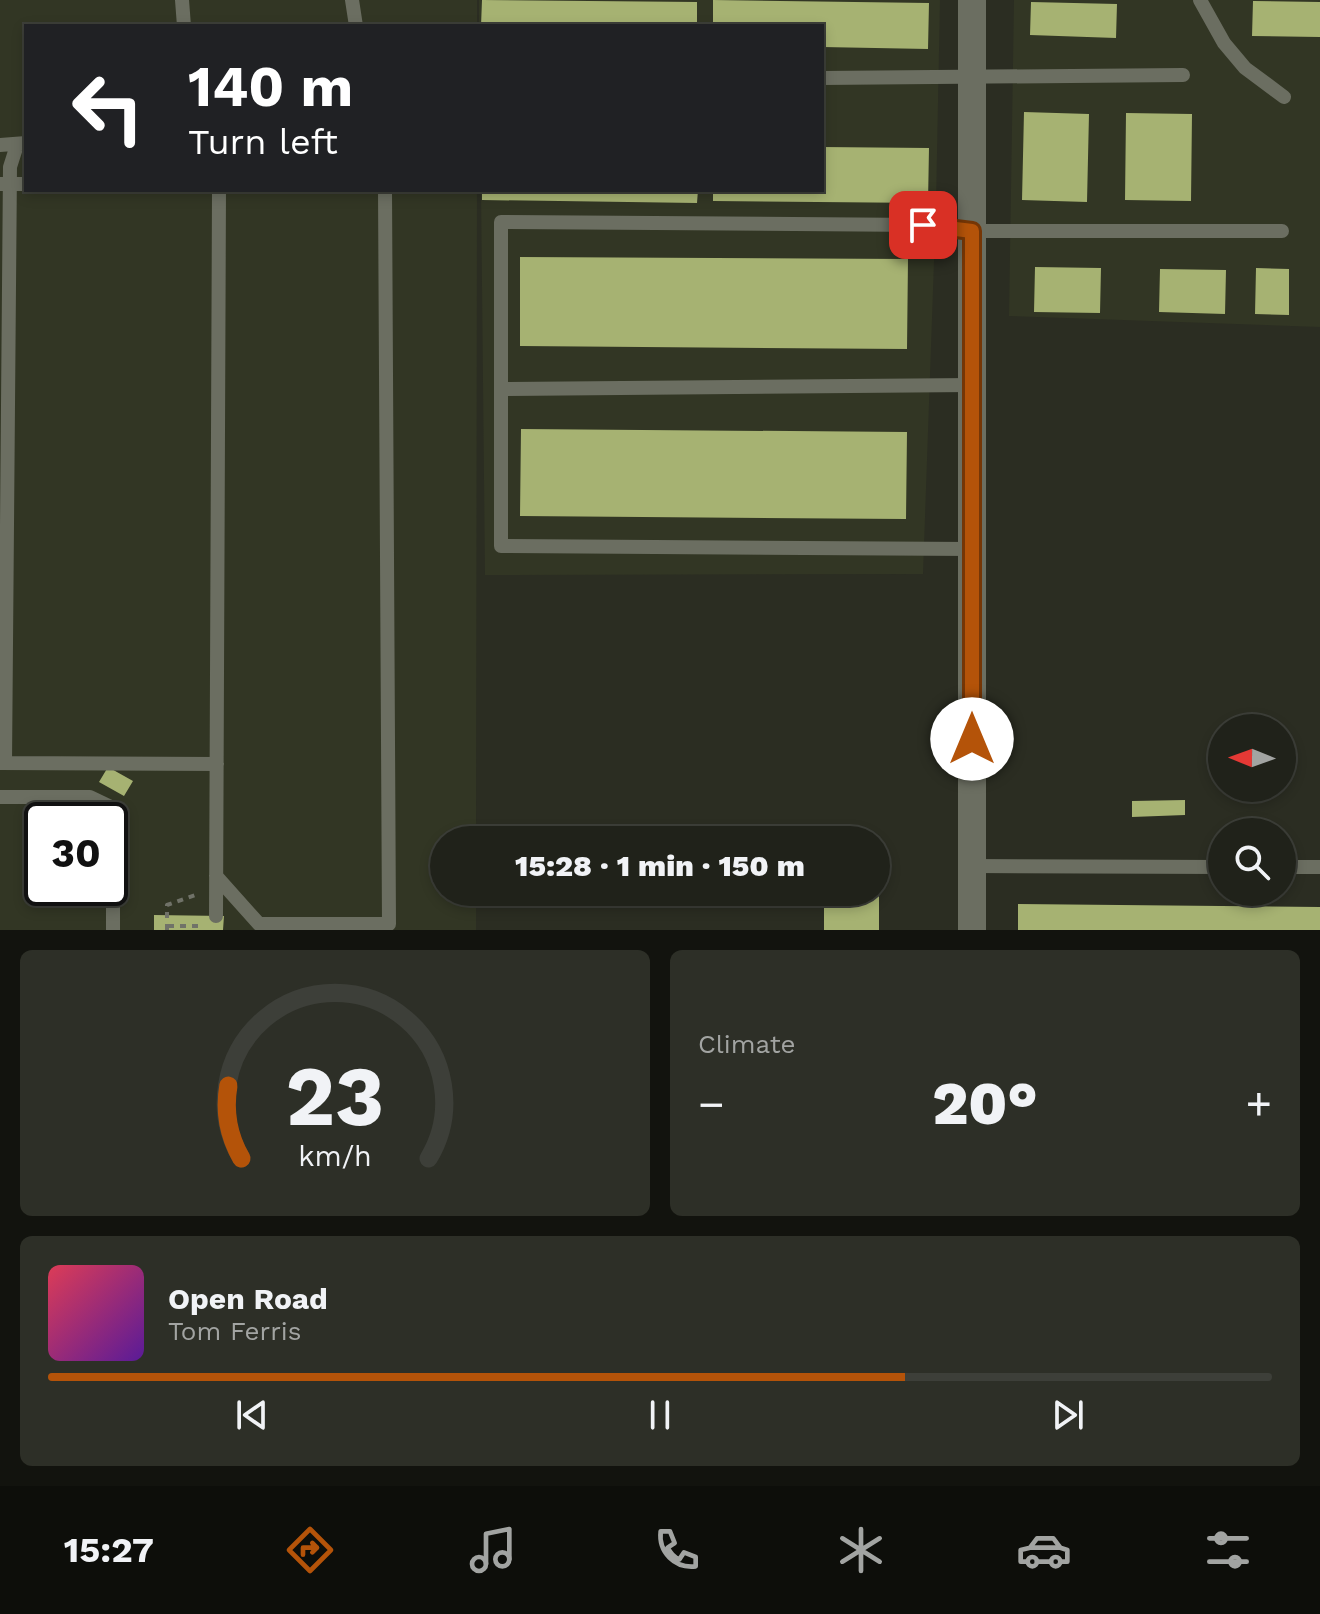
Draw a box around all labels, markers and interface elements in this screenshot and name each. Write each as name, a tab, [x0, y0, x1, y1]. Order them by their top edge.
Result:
text: 140 m	[188, 54, 353, 120]
icon: left	[56, 56, 160, 160]
text: Turn left	[188, 121, 338, 163]
pin	[889, 191, 957, 259]
icon: arrive	[901, 203, 945, 247]
position arrow	[930, 697, 1014, 781]
north arrow	[1208, 714, 1296, 802]
map controls	[1208, 714, 1296, 906]
speed limit sign: 30	[24, 802, 128, 906]
button: search	[1208, 818, 1296, 906]
text: 15:28 · 1 min · 150 m	[515, 848, 805, 883]
text: Climate	[698, 1029, 796, 1059]
text: 23	[286, 1048, 384, 1145]
text: 20°	[932, 1068, 1038, 1139]
text: −	[698, 1078, 725, 1130]
text: +	[1245, 1078, 1272, 1130]
text: km/h	[298, 1139, 372, 1173]
text: Open Road	[168, 1281, 328, 1316]
text: Tom Ferris	[168, 1316, 301, 1346]
icon: previous	[230, 1393, 274, 1437]
icon: pause	[638, 1393, 682, 1437]
icon: next	[1046, 1393, 1090, 1437]
icon: directions	[282, 1522, 338, 1578]
icon: music	[465, 1522, 521, 1578]
icon: phone	[649, 1522, 705, 1578]
icon: climate	[833, 1522, 889, 1578]
icon: car	[1016, 1522, 1072, 1578]
icon: filters	[1200, 1522, 1256, 1578]
text: 15:27	[64, 1529, 154, 1571]

